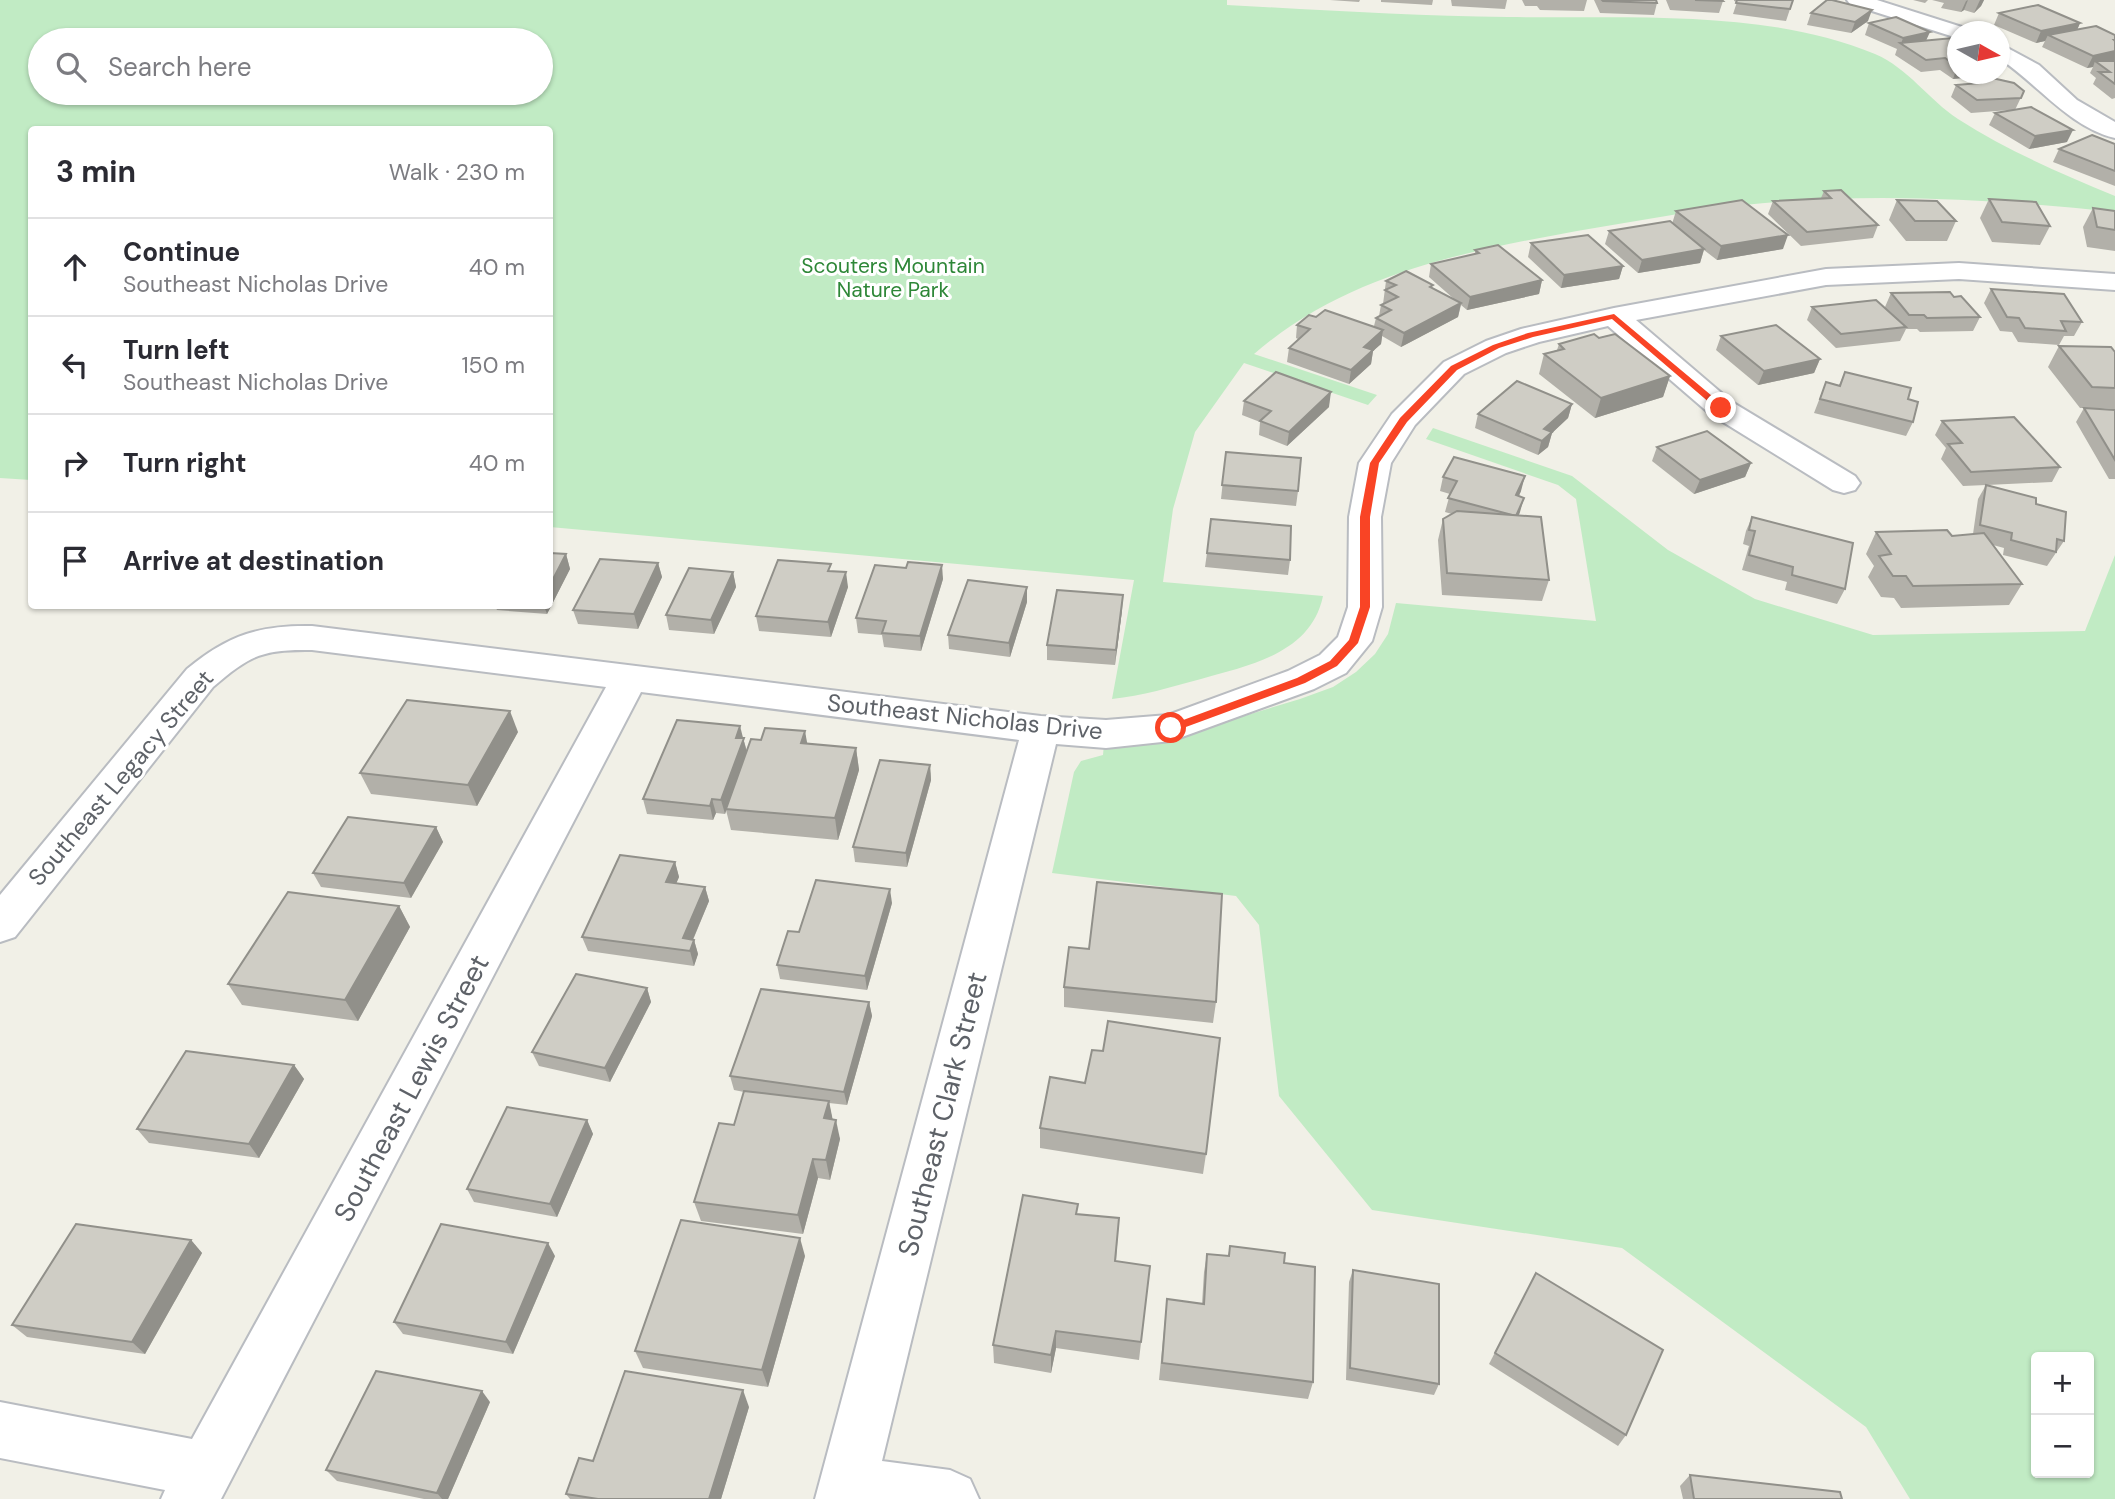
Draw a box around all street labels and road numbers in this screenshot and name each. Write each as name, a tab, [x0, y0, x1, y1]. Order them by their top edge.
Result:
street label: Southeast Legacy Street	[21, 663, 220, 892]
street label: Southeast Nicholas Drive	[826, 687, 1104, 746]
street label: Southeast Lewis Street	[325, 948, 498, 1228]
street label: Southeast Clark Street	[889, 968, 996, 1260]

